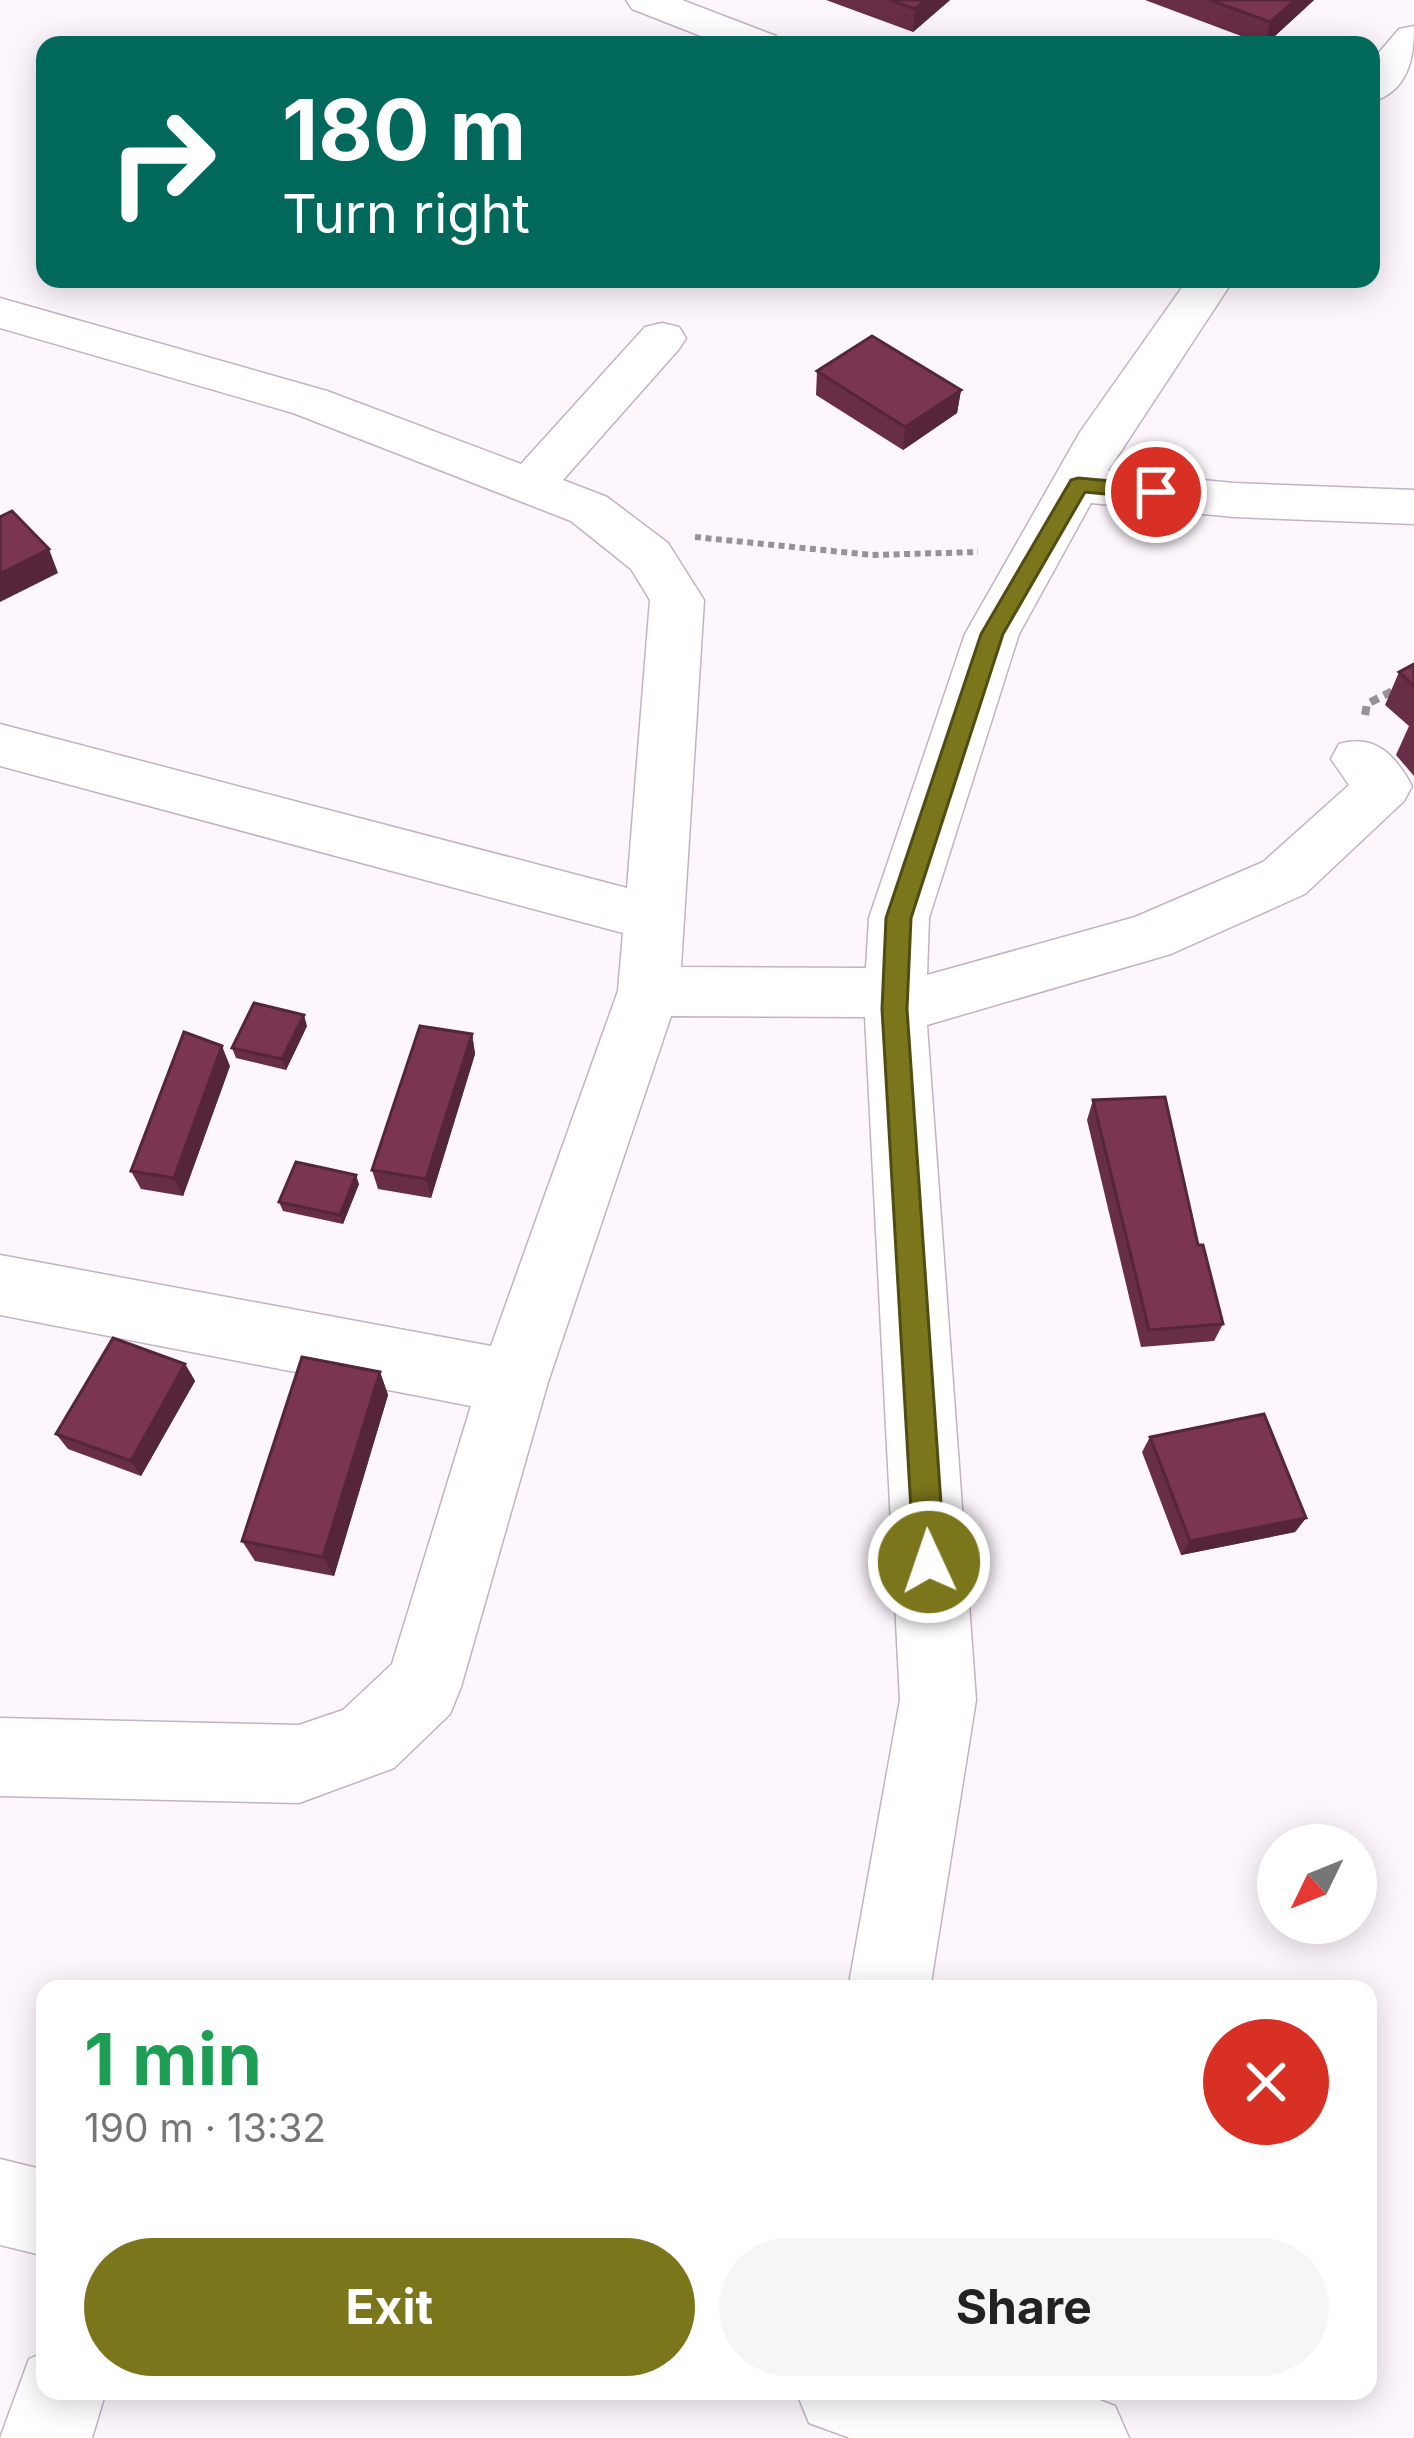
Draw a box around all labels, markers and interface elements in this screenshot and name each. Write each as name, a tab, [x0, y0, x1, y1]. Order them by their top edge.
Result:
text: 180 m	[282, 79, 526, 180]
icon: right	[84, 84, 240, 240]
text: Turn right	[282, 181, 530, 246]
pin	[1105, 441, 1207, 543]
icon: arrive	[1123, 459, 1189, 525]
position arrow	[866, 1499, 992, 1625]
north arrow	[1257, 1824, 1377, 1944]
map controls	[1257, 1824, 1377, 1944]
text: 1 min	[84, 2015, 262, 2102]
button: close	[1203, 2019, 1329, 2145]
text: 190 m · 13:32	[84, 2104, 326, 2151]
button: Exit	[84, 2238, 695, 2376]
button: Share	[719, 2238, 1329, 2376]

